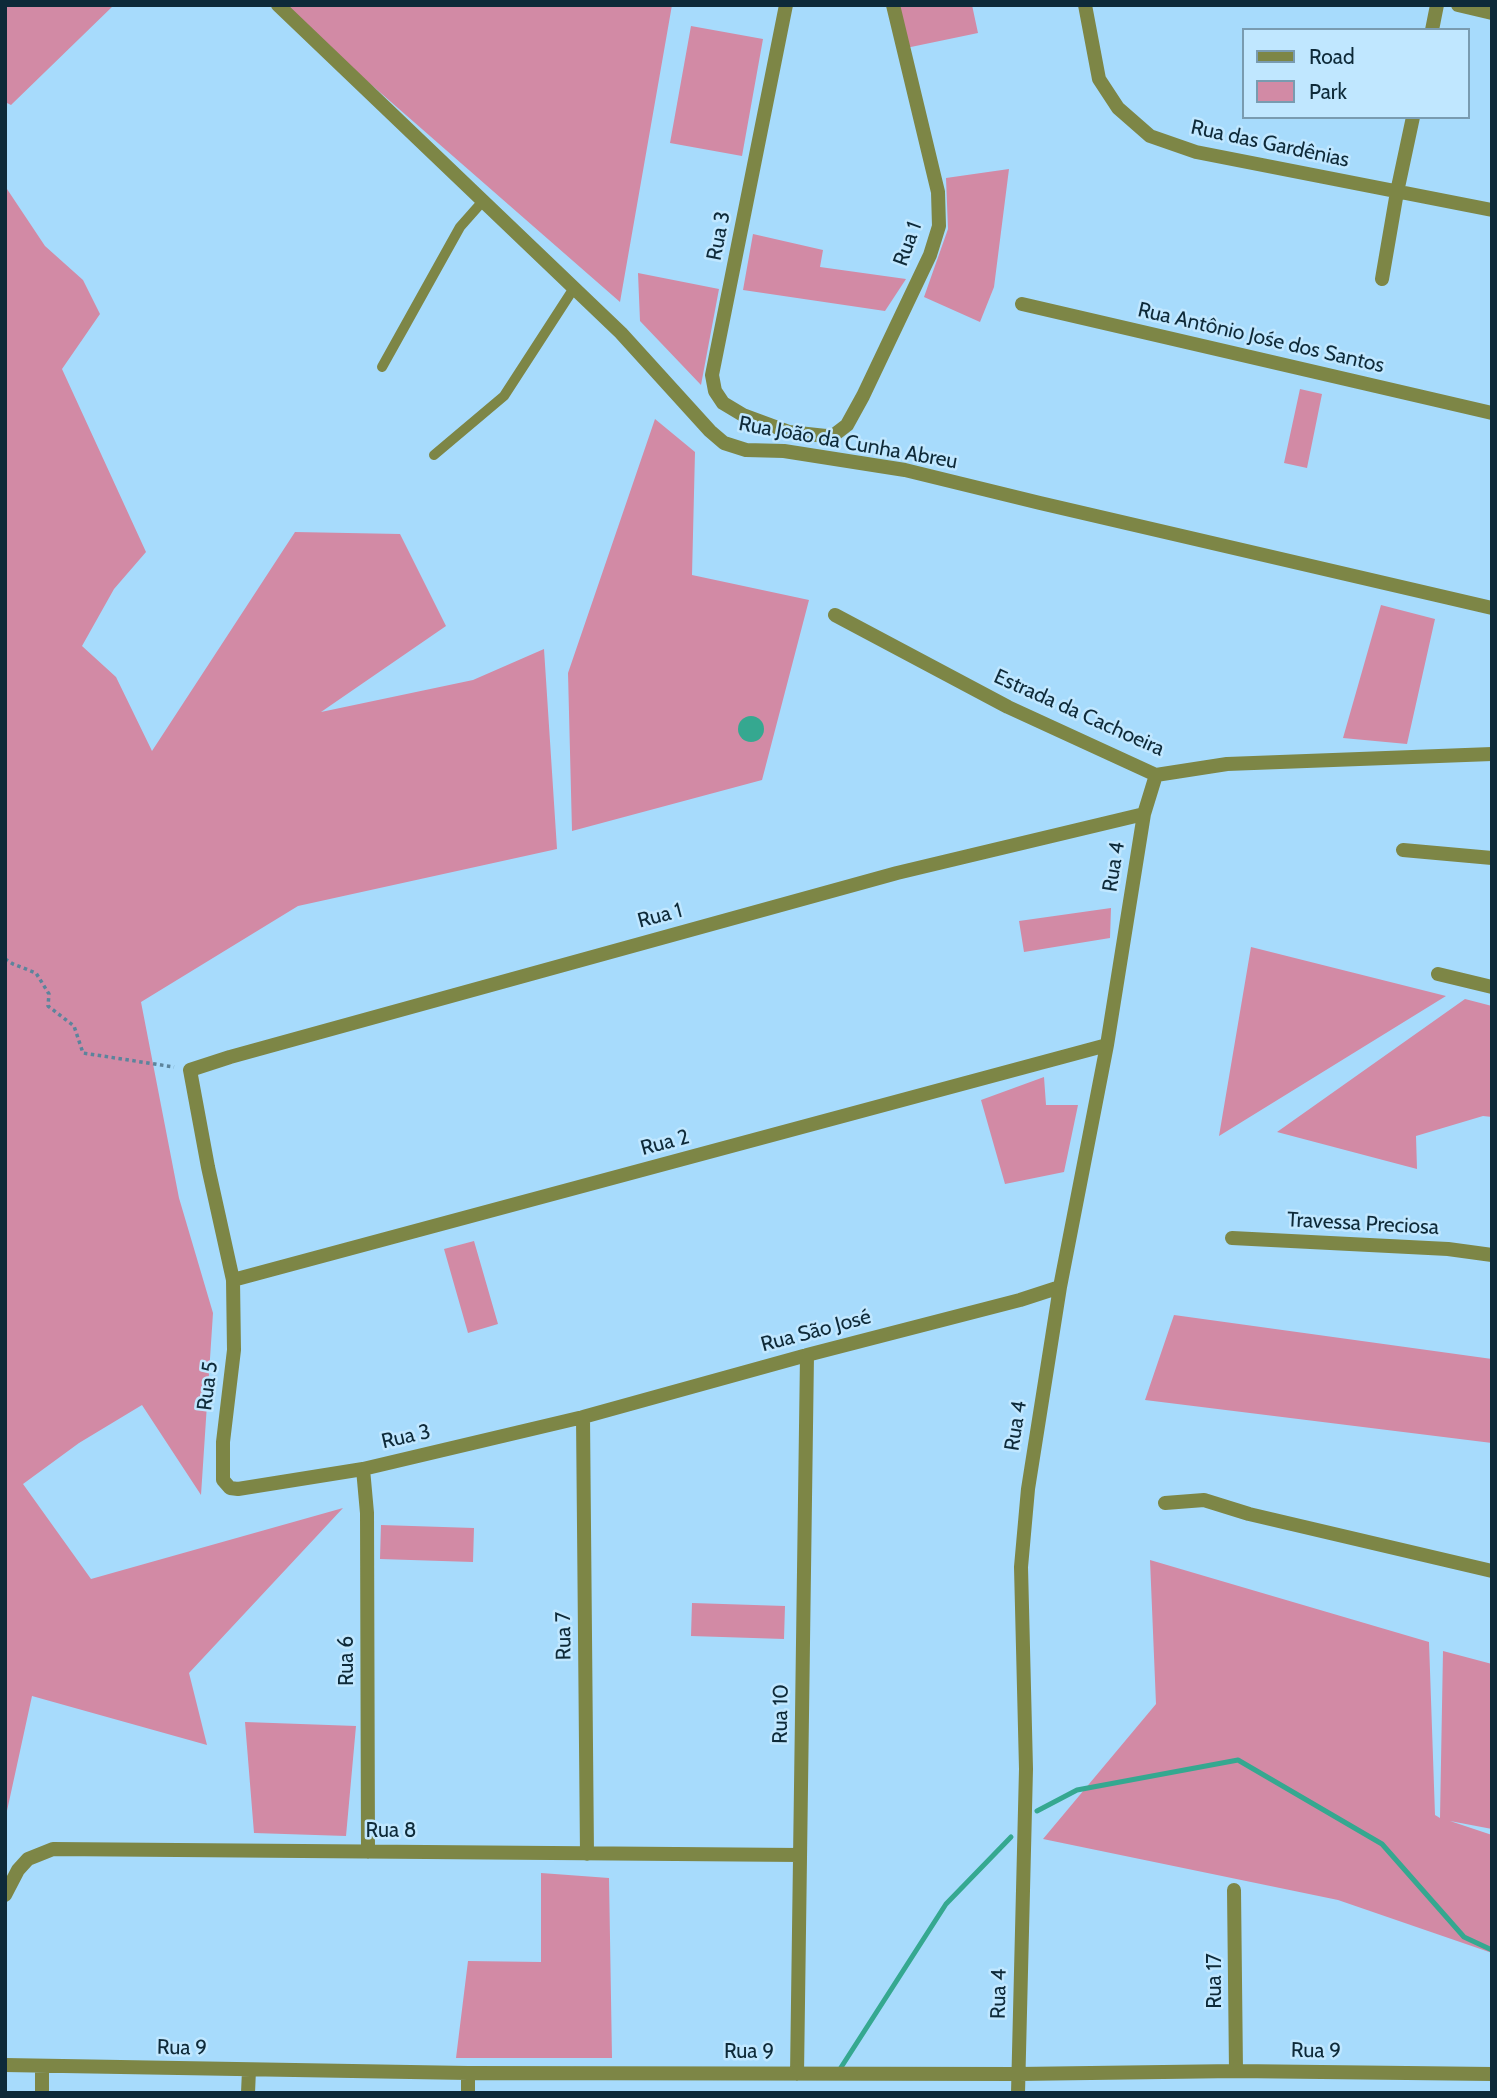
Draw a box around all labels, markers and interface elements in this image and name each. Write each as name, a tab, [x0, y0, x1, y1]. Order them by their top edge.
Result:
legend	[1242, 28, 1469, 119]
text: Road	[1309, 44, 1355, 69]
text: Park	[1309, 79, 1347, 104]
street label: Rua das Gardênias	[1188, 115, 1352, 173]
street label: Rua 3	[702, 209, 736, 263]
street label: Rua 1	[888, 219, 928, 269]
street label: Rua Antônio Jośe dos Santos	[1135, 297, 1387, 379]
street label: Rua João da Cunha Abreu	[737, 411, 959, 475]
street label: Estrada da Cachoeira	[990, 664, 1168, 762]
street label: Rua 4	[1098, 840, 1130, 894]
street label: Rua 1	[635, 898, 685, 934]
street label: Rua 2	[638, 1124, 692, 1162]
street label: Travessa Preciosa	[1286, 1207, 1440, 1241]
street label: Rua São José	[758, 1304, 874, 1358]
street label: Rua 5	[192, 1360, 224, 1412]
street label: Rua 4	[1000, 1399, 1032, 1453]
street label: Rua 3	[379, 1419, 433, 1455]
street label: Rua 7	[551, 1611, 577, 1661]
street label: Rua 6	[334, 1636, 360, 1686]
street label: Rua 10	[768, 1684, 794, 1744]
street label: Rua 8	[366, 1818, 416, 1844]
street label: Rua 17	[1202, 1953, 1228, 2009]
street label: Rua 4	[986, 1969, 1012, 2019]
street label: Rua 9	[157, 2035, 207, 2061]
street label: Rua 9	[1291, 2038, 1341, 2064]
street label: Rua 9	[724, 2039, 774, 2065]

